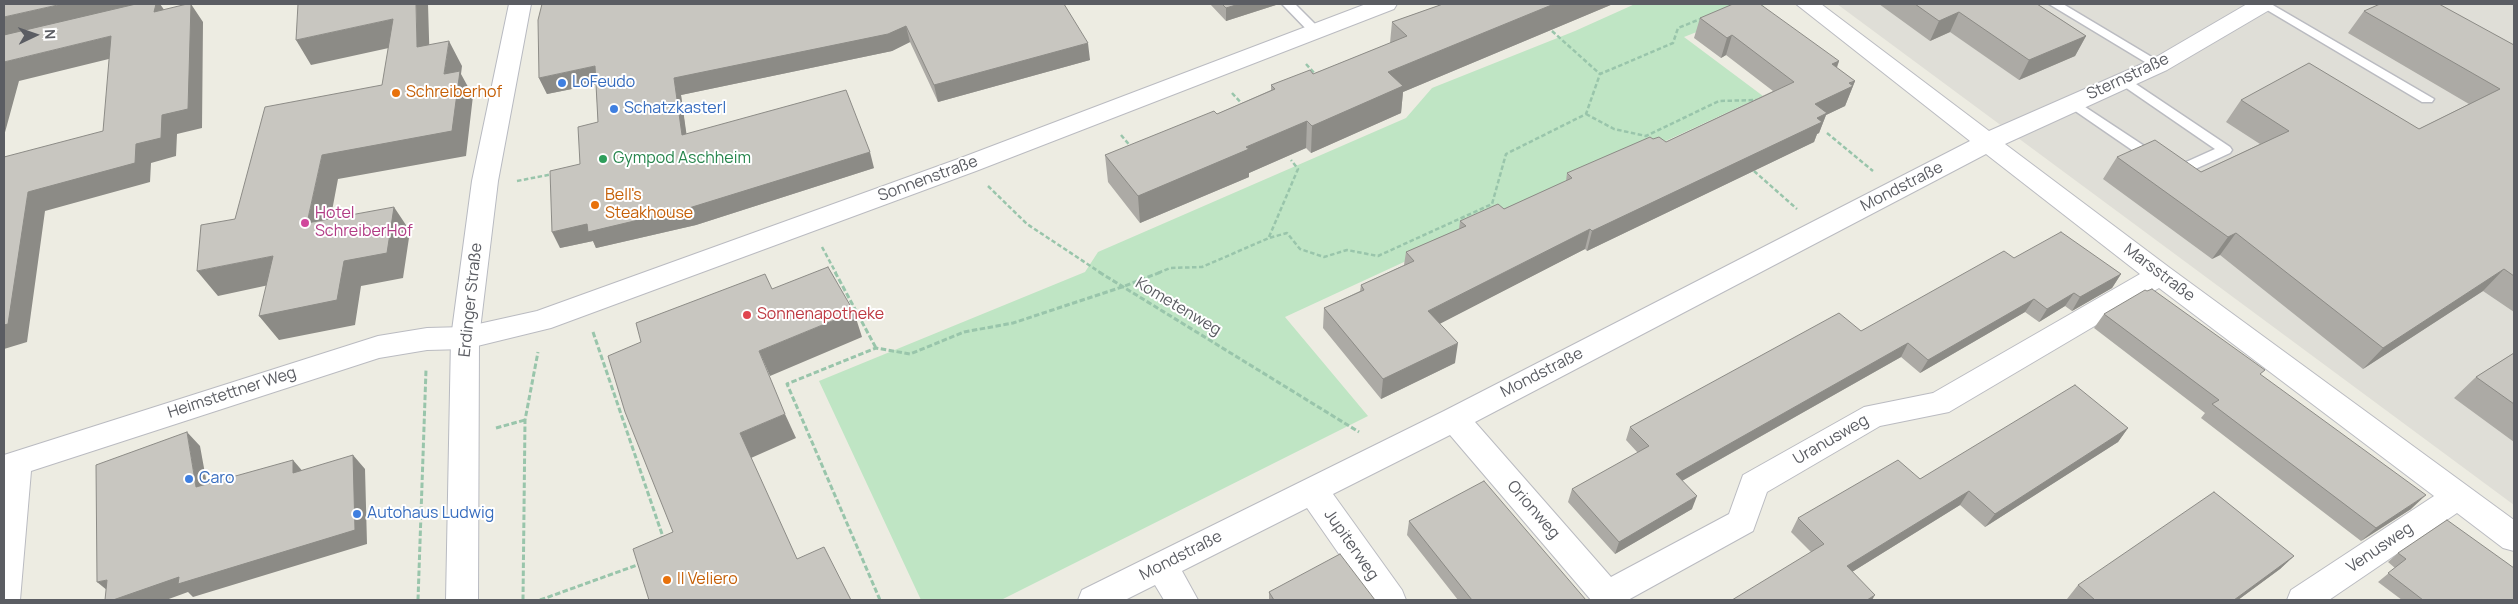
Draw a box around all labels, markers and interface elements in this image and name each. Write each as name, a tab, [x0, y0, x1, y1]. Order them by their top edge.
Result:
north arrow	[10, 10, 60, 60]
text: N	[41, 29, 60, 40]
street label: Sternstraße	[2084, 50, 2172, 104]
place label: LoFeudo	[572, 73, 635, 93]
marker: LoFeudo	[556, 77, 568, 89]
place label: Schreiberhof	[406, 83, 502, 103]
marker: Schreiberhof	[390, 87, 402, 99]
place label: Schatzkasterl	[624, 99, 726, 119]
marker: Schatzkasterl	[608, 103, 620, 115]
place label: Gympod Aschheim	[613, 149, 751, 169]
street label: Sonnenstraße	[875, 152, 981, 206]
marker: Gympod Aschheim	[597, 153, 609, 165]
street label: Mondstraße	[1858, 158, 1946, 216]
place label: Bell's Steakhouse	[605, 186, 693, 224]
marker: Bell's Steakhouse	[589, 199, 601, 211]
place label: Hotel SchreiberHof	[315, 204, 413, 242]
marker: Hotel SchreiberHof	[299, 217, 311, 229]
street label: Marsstraße	[2120, 240, 2198, 306]
street label: Erdinger Straße	[455, 242, 487, 358]
street label: Kometenweg	[1132, 274, 1224, 340]
place label: Sonnenapotheke	[757, 305, 884, 325]
marker: Sonnenapotheke	[741, 309, 753, 321]
street label: Mondstraße	[1498, 344, 1586, 402]
street label: Heimstettner Weg	[165, 363, 299, 423]
street label: Uranusweg	[1790, 411, 1872, 469]
place label: Caro	[199, 469, 234, 489]
marker: Caro	[183, 473, 195, 485]
street label: Orionweg	[1503, 477, 1563, 543]
place label: Autohaus Ludwig	[367, 504, 494, 524]
street label: Jupiterweg	[1320, 506, 1382, 584]
marker: Autohaus Ludwig	[351, 508, 363, 520]
street label: Venusweg	[2343, 519, 2417, 577]
street label: Mondstraße	[1137, 527, 1225, 585]
place label: Il Veliero	[677, 570, 738, 590]
marker: Il Veliero	[661, 574, 673, 586]

